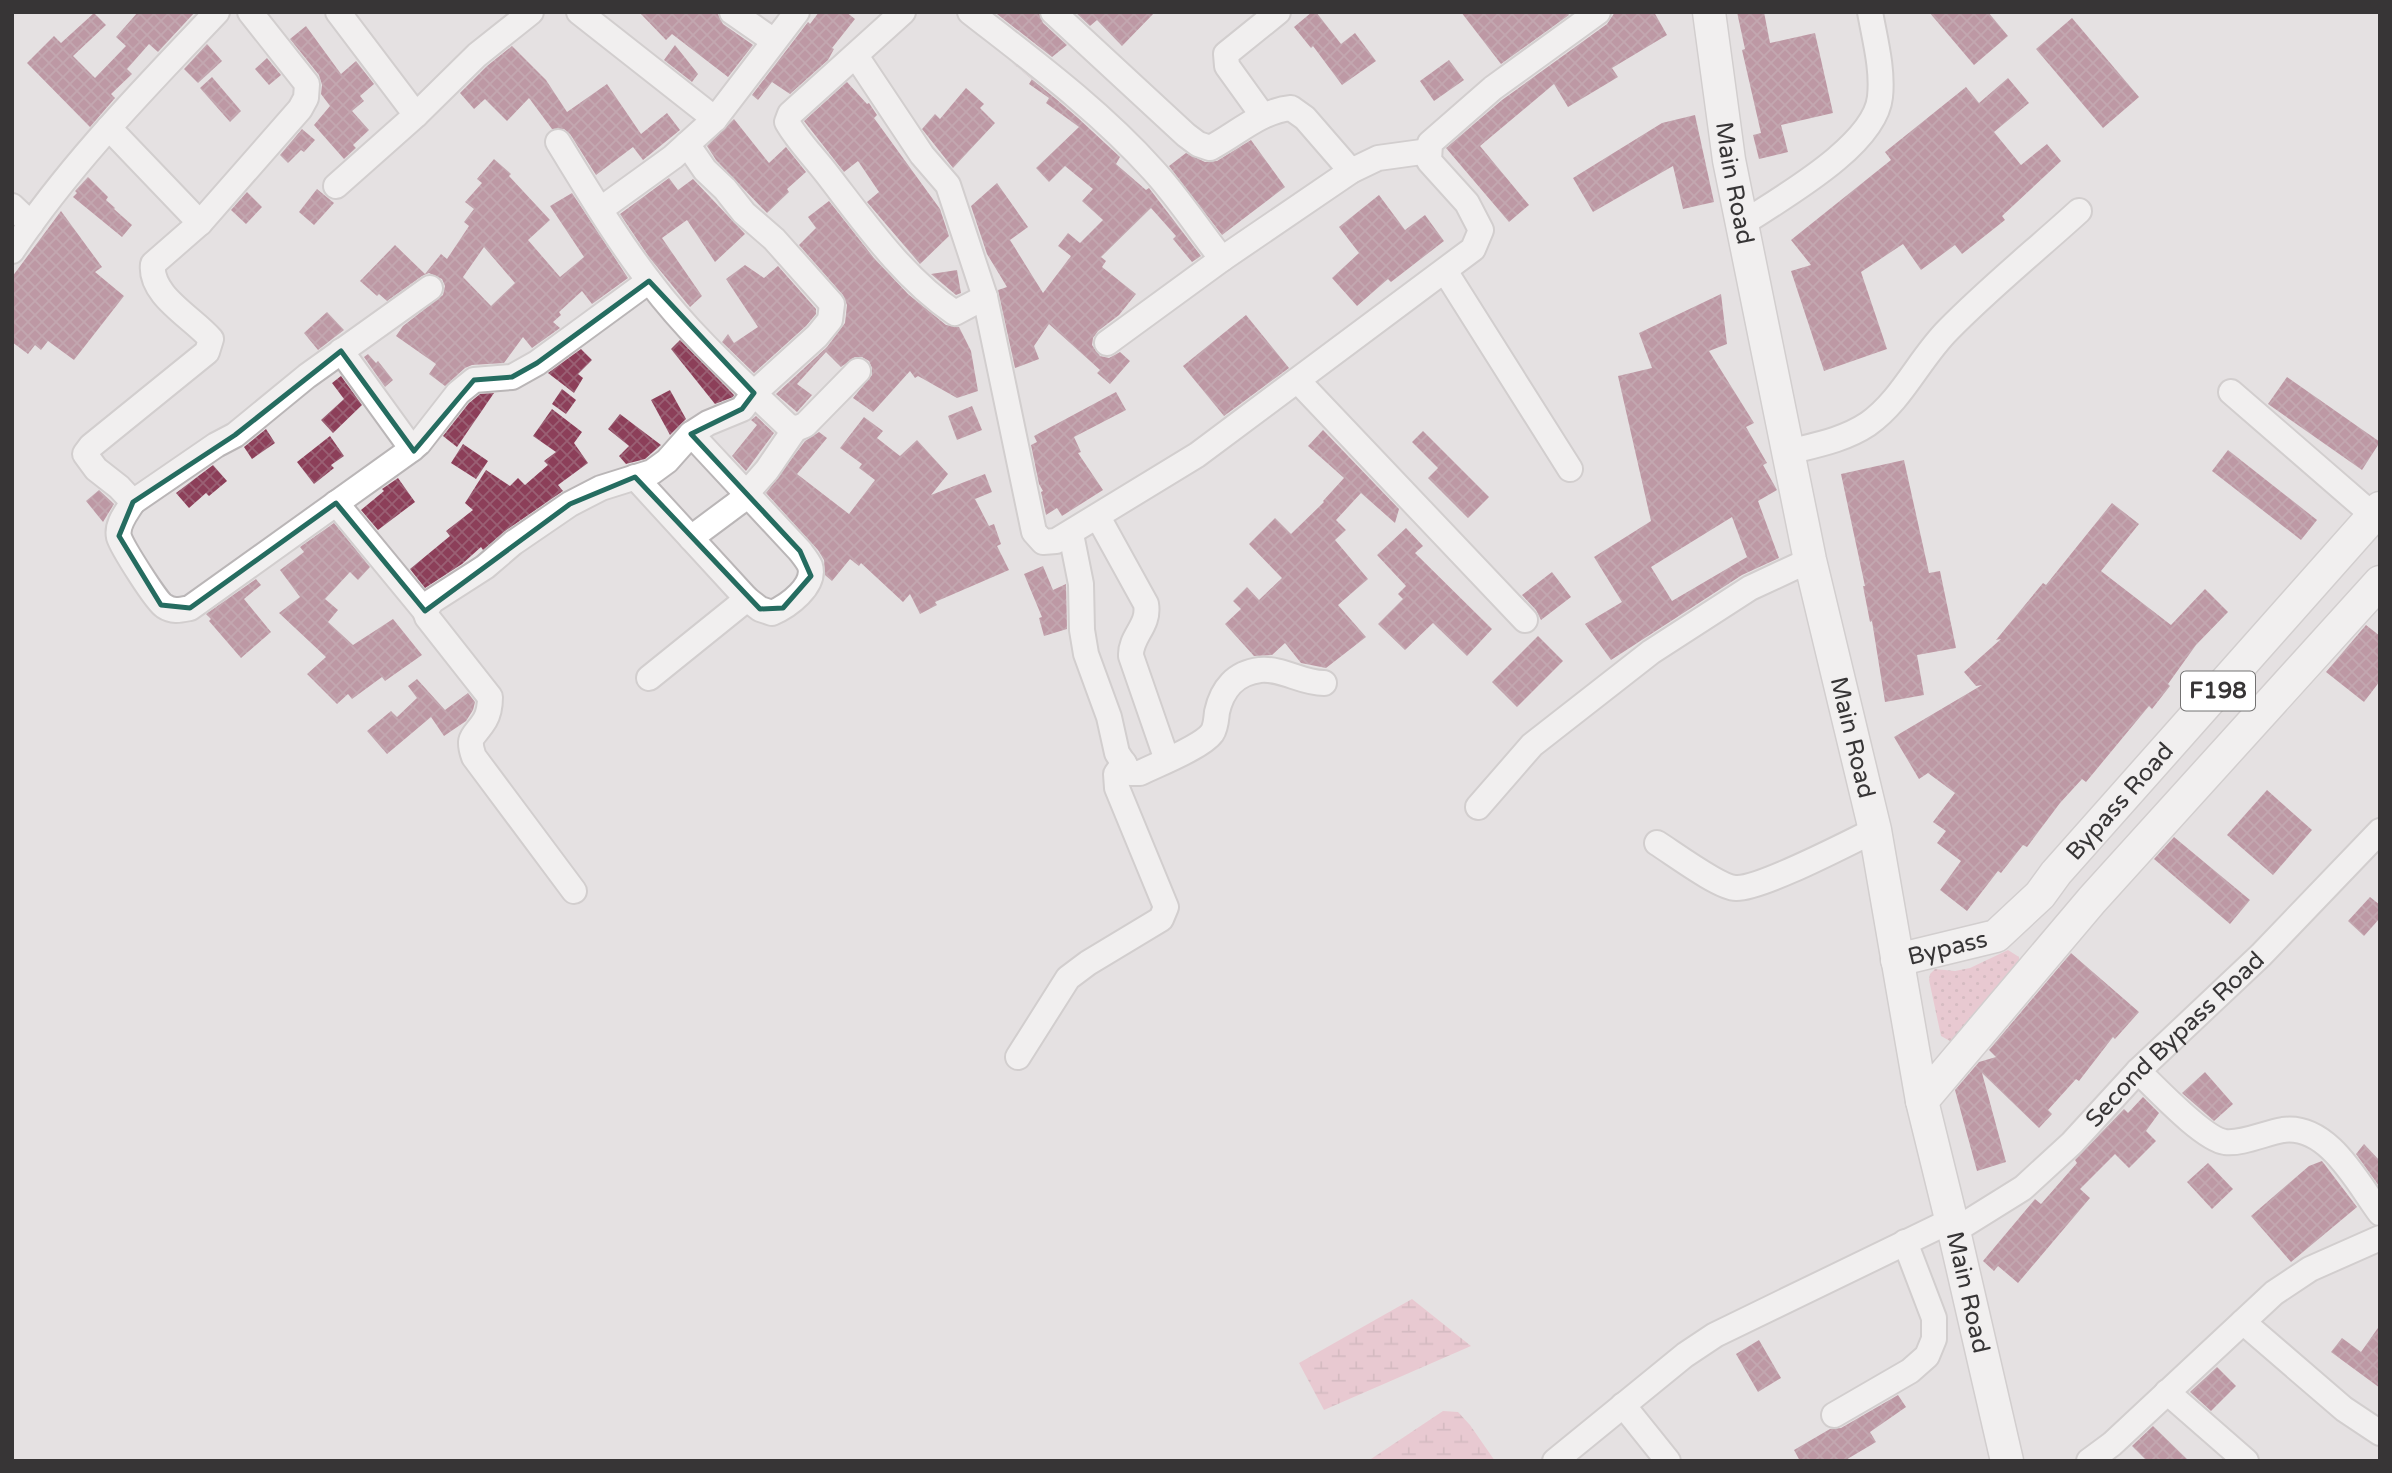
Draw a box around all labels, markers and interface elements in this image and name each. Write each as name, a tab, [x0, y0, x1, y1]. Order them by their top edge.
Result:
street label: Main Road	[1710, 120, 1760, 247]
road number: F198	[2181, 671, 2255, 710]
street label: Main Road	[1824, 674, 1881, 801]
street label: Bypass Road	[2060, 737, 2179, 866]
street label: Bypass	[1905, 924, 1990, 971]
street label: Second Bypass Road	[2079, 945, 2270, 1133]
street label: Main Road	[1940, 1229, 1996, 1356]

